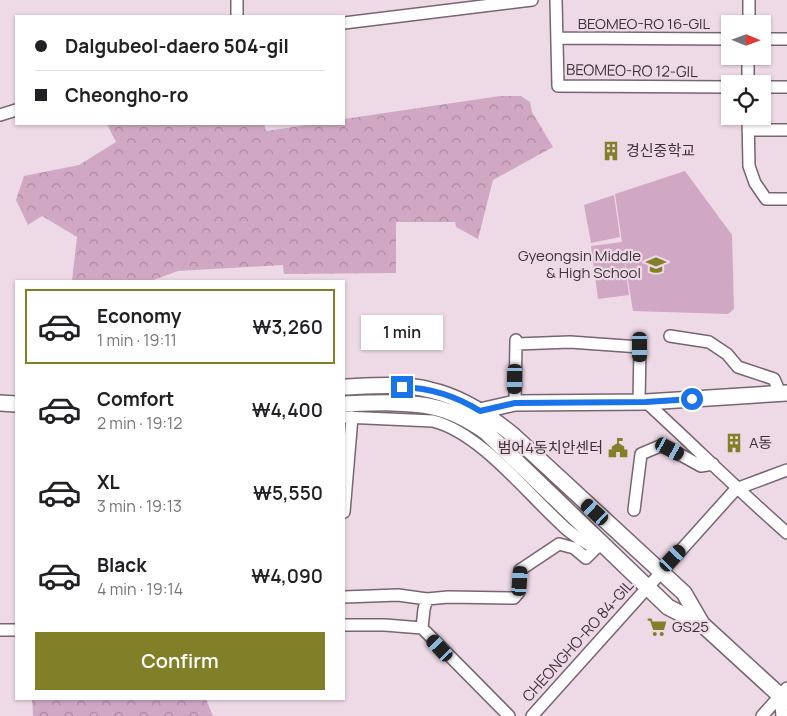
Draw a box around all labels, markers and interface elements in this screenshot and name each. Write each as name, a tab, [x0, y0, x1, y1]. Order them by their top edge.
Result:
street label: BEOMEO-RO 16-GIL	[578, 13, 711, 34]
north arrow	[721, 15, 771, 65]
map controls	[721, 15, 771, 125]
text: Dalgubeol-daero 504-gil	[65, 33, 289, 59]
street label: BEOMEO-RO 12-GIL	[566, 59, 698, 82]
button: locate	[721, 75, 771, 125]
text: Cheongho-ro	[65, 82, 188, 108]
building icon: 경신중학교	[600, 140, 622, 162]
place label: 경신중학교	[626, 140, 695, 161]
place label: Gyeongsin Middle & High School	[518, 245, 641, 283]
school or university icon: Gyeongsin Middle & High School	[645, 254, 667, 276]
text: Economy	[97, 303, 181, 329]
icon: car	[37, 304, 82, 349]
text: ₩3,260	[253, 314, 323, 340]
callout: 1 min	[361, 314, 443, 350]
text: 1 min	[383, 321, 421, 343]
text: 1 min · 19:11	[97, 329, 177, 351]
car	[632, 332, 647, 362]
car	[507, 364, 522, 394]
route end	[391, 376, 413, 398]
text: Comfort	[97, 386, 174, 412]
icon: car	[37, 387, 82, 432]
route start	[681, 388, 703, 410]
text: ₩4,400	[252, 397, 323, 423]
text: 2 min · 19:12	[97, 412, 182, 434]
building icon: A동	[723, 432, 745, 454]
place label: A동	[749, 432, 772, 453]
car	[653, 435, 686, 463]
place label: 범어4동치안센터	[498, 437, 603, 458]
public building icon: 범어4동치안센터	[607, 437, 629, 459]
text: XL	[97, 469, 120, 495]
icon: car	[37, 470, 82, 515]
text: ₩5,550	[253, 480, 323, 506]
text: 3 min · 19:13	[97, 495, 182, 517]
car	[578, 496, 611, 528]
car	[657, 542, 688, 574]
text: Black	[97, 552, 146, 578]
icon: car	[37, 553, 82, 598]
text: ₩4,090	[251, 563, 323, 589]
car	[511, 566, 528, 596]
street label: CHEONGHO-RO 84-GIL	[517, 575, 638, 706]
text: 4 min · 19:14	[97, 578, 183, 600]
supermarket icon: GS25	[646, 616, 668, 638]
place label: GS25	[672, 616, 709, 637]
button: Confirm	[35, 632, 325, 690]
car	[424, 632, 455, 664]

